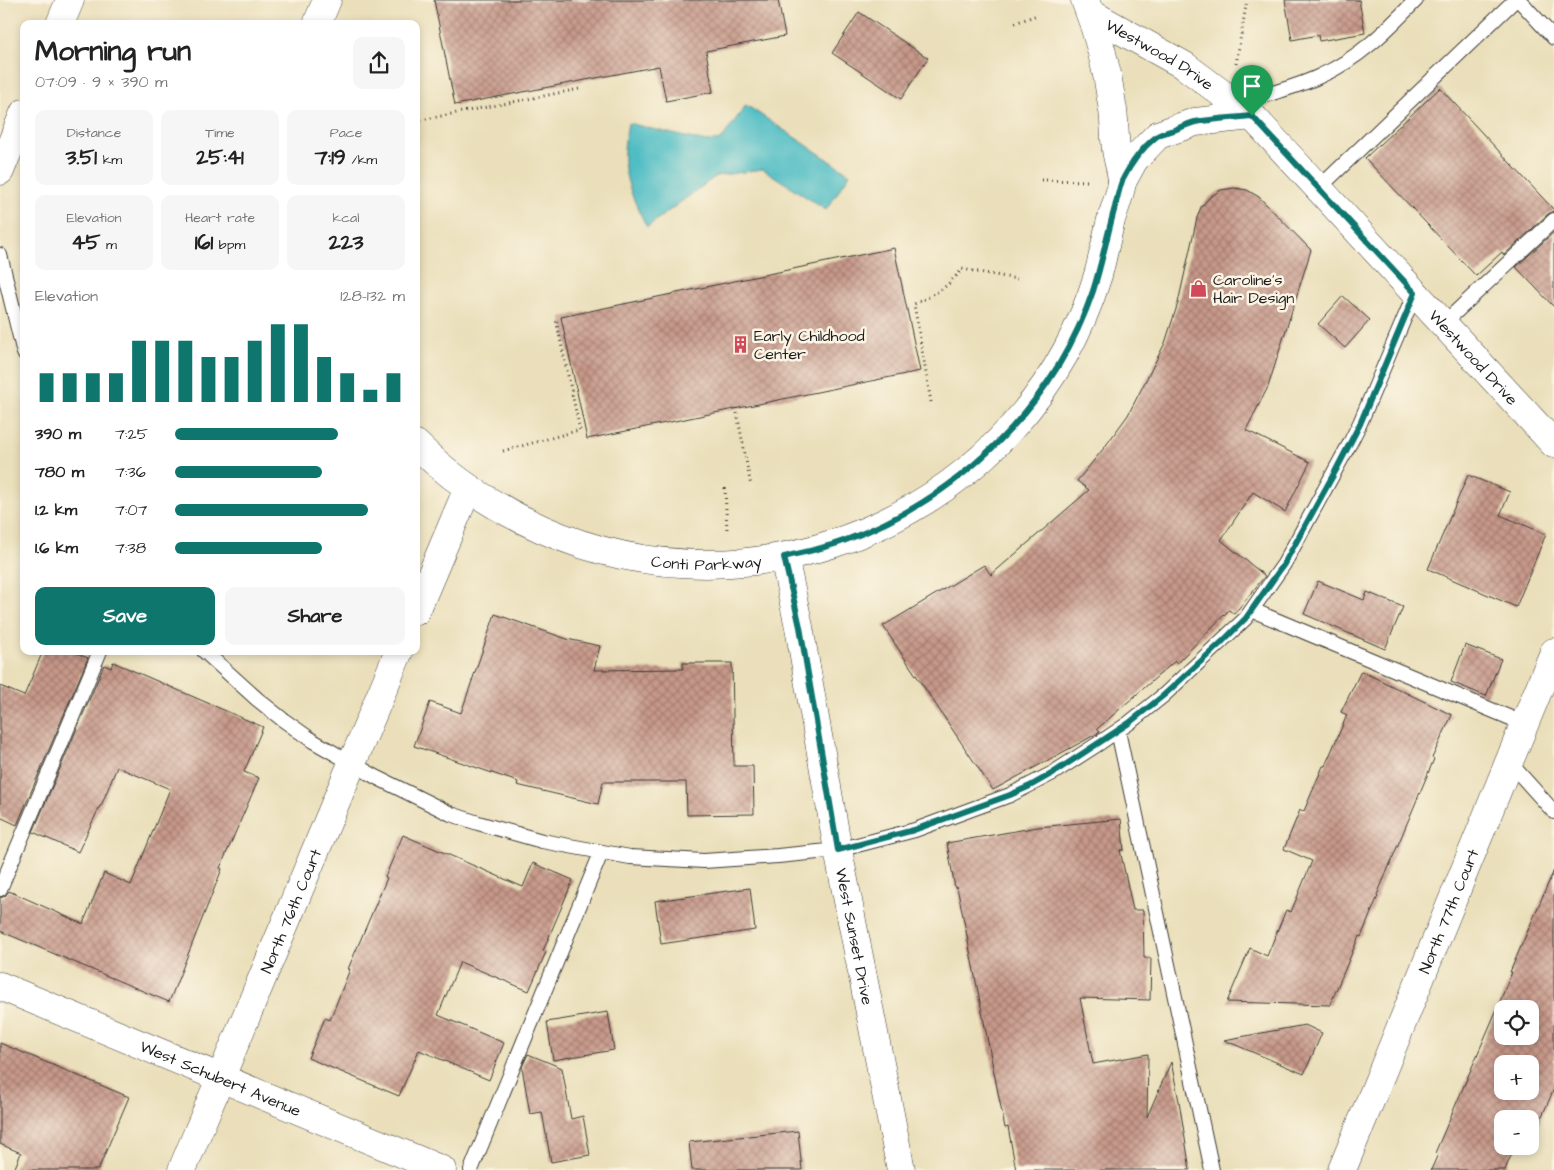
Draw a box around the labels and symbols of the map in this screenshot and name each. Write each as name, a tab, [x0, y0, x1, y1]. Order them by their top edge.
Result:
street label: Westwood Drive	[1101, 14, 1218, 96]
pin	[1231, 65, 1273, 116]
place label: Caroline's Hair Design	[1213, 269, 1294, 310]
shop icon: Caroline's Hair Design	[1189, 278, 1209, 298]
street label: Westwood Drive	[1424, 305, 1523, 410]
place label: Early Childhood Center	[754, 325, 865, 365]
building icon: Early Childhood Center	[730, 334, 750, 354]
street label: Conti Parkway	[650, 550, 763, 576]
street label: North 76th Court	[256, 845, 327, 977]
street label: North 77th Court	[1414, 845, 1485, 977]
street label: West Sunset Drive	[830, 866, 878, 1007]
street label: West Schubert Avenue	[136, 1035, 304, 1122]

